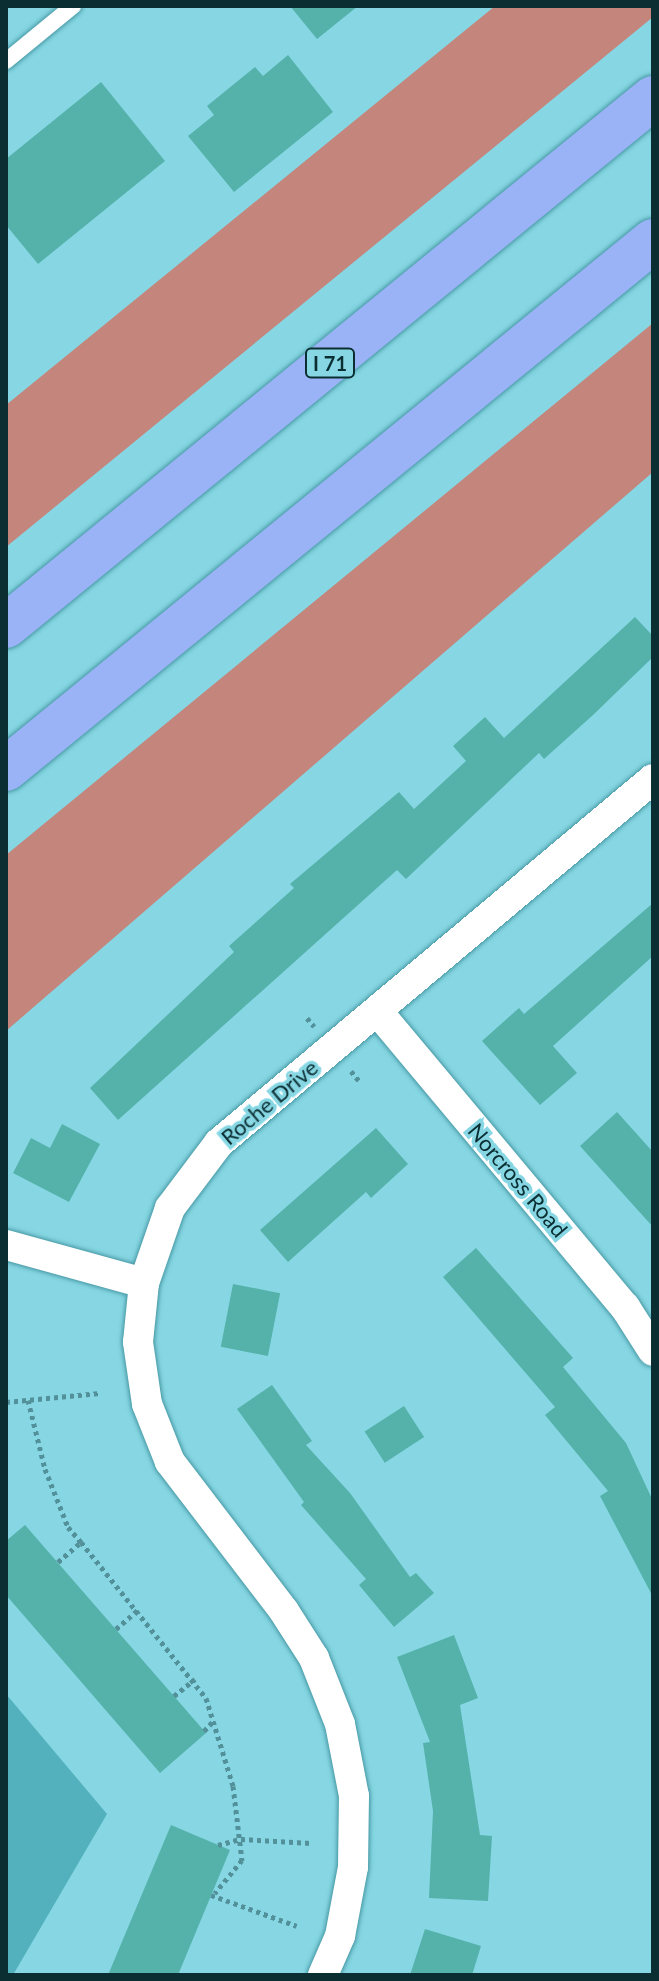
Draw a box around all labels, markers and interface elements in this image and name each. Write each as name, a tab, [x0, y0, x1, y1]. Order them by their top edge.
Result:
road number: I 71	[304, 347, 356, 379]
street label: Roche Drive	[215, 1054, 323, 1150]
street label: Norcross Road	[463, 1118, 573, 1242]

